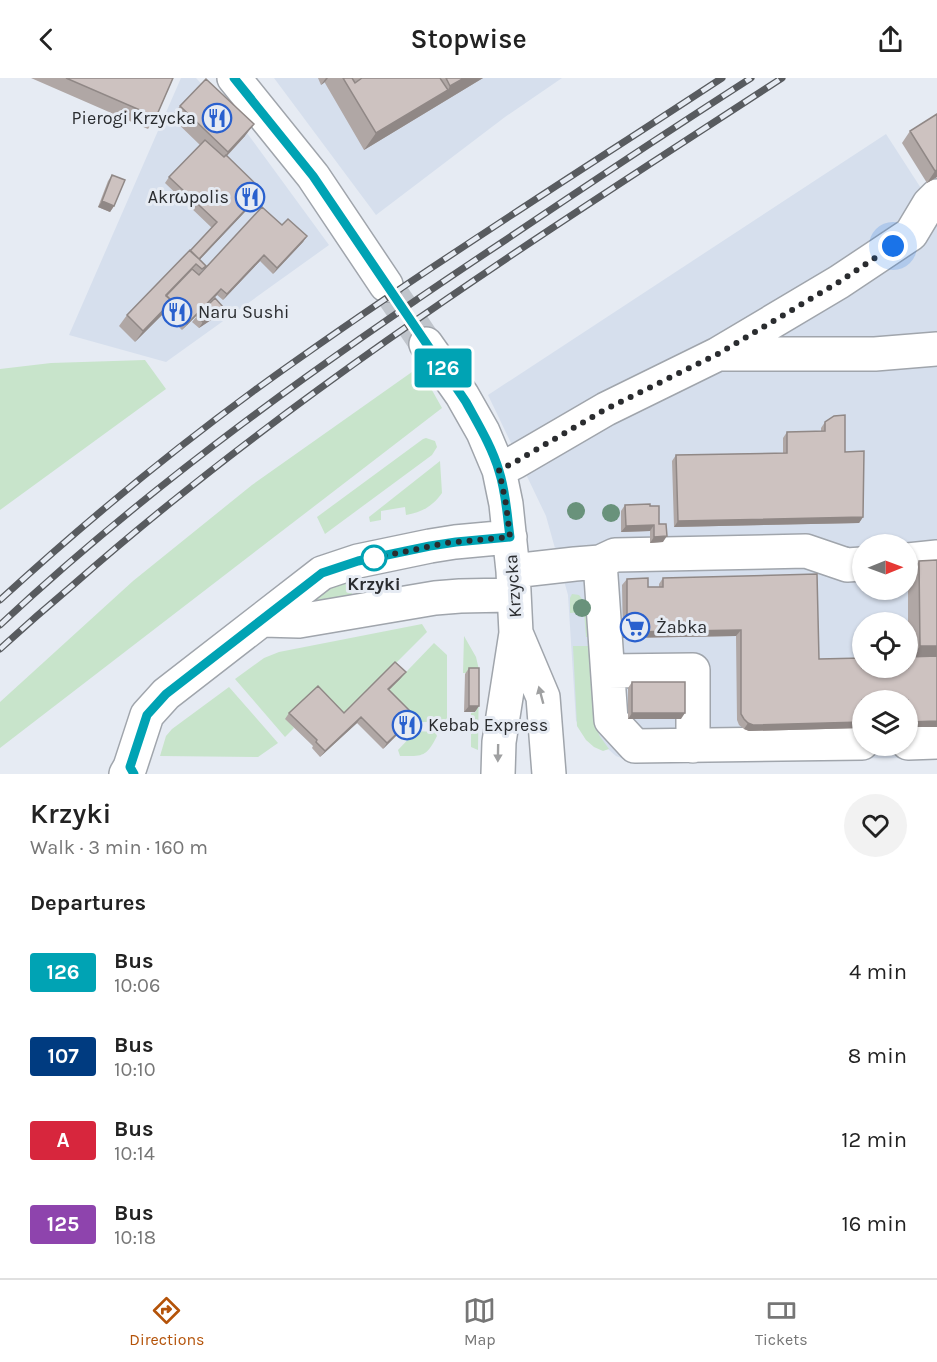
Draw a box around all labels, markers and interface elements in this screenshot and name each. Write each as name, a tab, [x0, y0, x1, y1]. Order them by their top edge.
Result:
icon: back	[30, 23, 63, 56]
text: Stopwise	[410, 23, 527, 55]
icon: share	[874, 23, 907, 56]
restaurant icon: Pierogi Krzycka	[201, 102, 233, 134]
place label: Pierogi Krzycka	[72, 107, 196, 129]
restaurant icon: Akrωpolis	[234, 181, 266, 213]
place label: Akrωpolis	[148, 186, 229, 208]
your location	[878, 231, 908, 261]
restaurant icon: Naru Sushi	[161, 296, 193, 328]
place label: Naru Sushi	[198, 301, 289, 323]
line badge: 126	[408, 348, 478, 388]
text: 126	[427, 356, 459, 380]
north arrow	[852, 534, 918, 600]
map controls	[852, 534, 918, 756]
marker: Krzyki	[361, 545, 387, 571]
street label: Krzycka	[500, 553, 526, 619]
place label: Krzyki	[347, 573, 401, 595]
supermarket icon: Żabka	[619, 611, 651, 643]
button: locate	[852, 612, 918, 678]
place label: Żabka	[656, 616, 707, 638]
one-way arrow	[536, 686, 545, 704]
button: layers	[852, 690, 918, 756]
restaurant icon: Kebab Express	[391, 709, 423, 741]
place label: Kebab Express	[428, 714, 548, 736]
one-way arrow	[494, 743, 503, 762]
button: heart	[844, 794, 907, 857]
text: Krzyki	[30, 797, 112, 830]
text: Walk · 3 min · 160 m	[30, 836, 208, 859]
text: Departures	[30, 890, 146, 916]
text: Bus	[114, 948, 154, 974]
text: 4 min	[849, 959, 907, 985]
text: 126	[47, 960, 79, 984]
text: 10:06	[114, 974, 160, 997]
text: Bus	[114, 1032, 154, 1058]
text: 8 min	[848, 1043, 907, 1069]
text: 107	[47, 1044, 79, 1068]
text: 10:10	[114, 1058, 156, 1081]
text: Bus	[114, 1116, 154, 1142]
text: 12 min	[841, 1127, 907, 1153]
text: A	[56, 1128, 70, 1152]
text: 10:14	[114, 1142, 155, 1165]
text: Bus	[114, 1200, 154, 1226]
text: 16 min	[841, 1211, 907, 1237]
text: 125	[47, 1212, 79, 1236]
text: 10:18	[114, 1226, 156, 1249]
tab: Directions	[129, 1294, 205, 1349]
tab: Map	[463, 1294, 496, 1349]
tab: Tickets	[755, 1294, 808, 1349]

